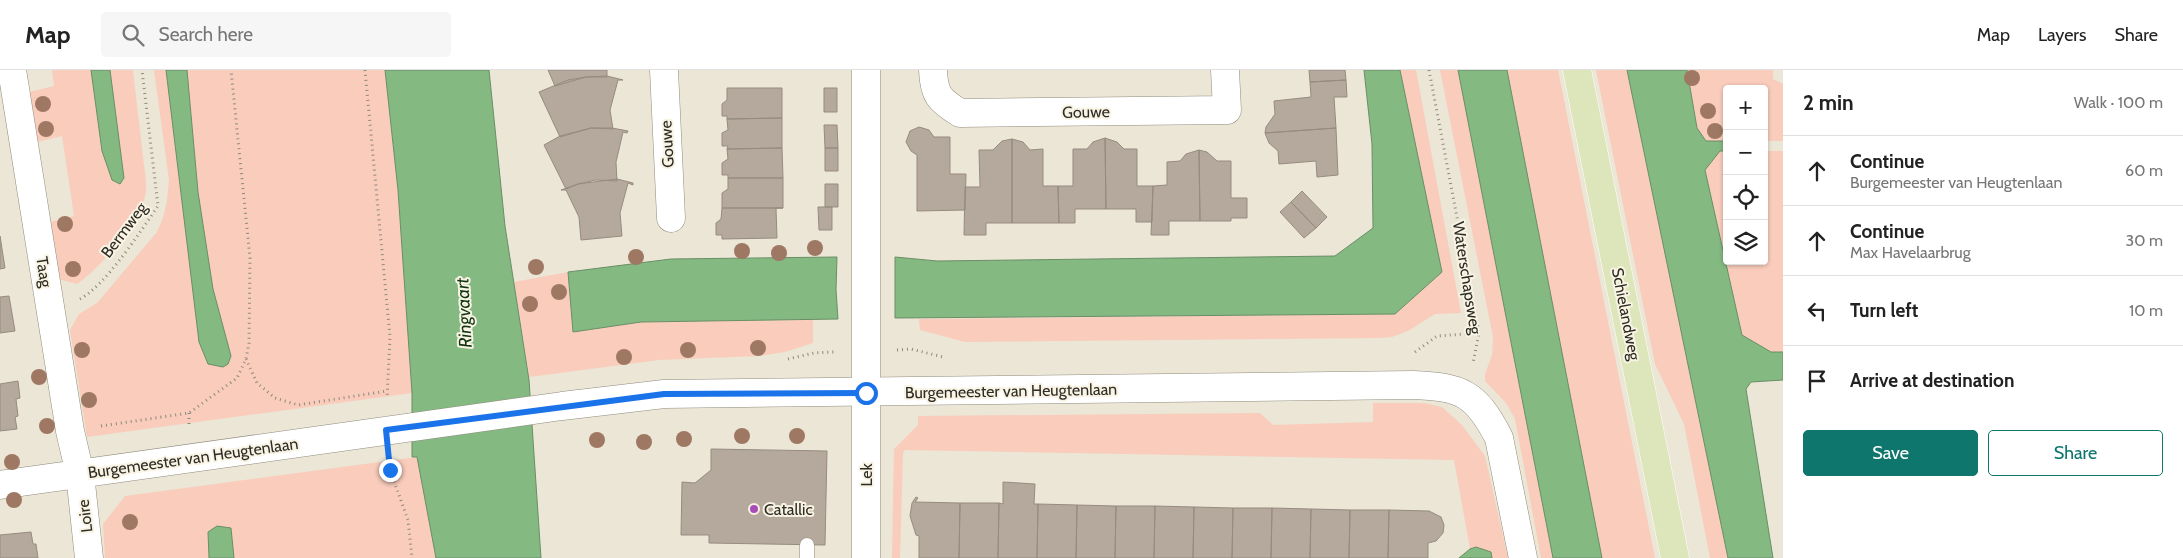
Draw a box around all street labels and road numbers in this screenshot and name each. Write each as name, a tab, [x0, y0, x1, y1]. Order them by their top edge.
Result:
street label: Gouwe	[1062, 102, 1110, 122]
street label: Gouwe	[656, 120, 678, 168]
street label: Bermweg	[97, 198, 152, 261]
street label: Waterschapsweg	[1449, 220, 1485, 337]
street label: Taag	[32, 255, 56, 290]
street label: Schielandweg	[1608, 266, 1644, 363]
street label: Burgemeester van Heugtenlaan	[905, 380, 1117, 402]
street label: Burgemeester van Heugtenlaan	[87, 434, 300, 482]
street label: Lek	[857, 463, 876, 487]
street label: Loire	[74, 498, 96, 534]

